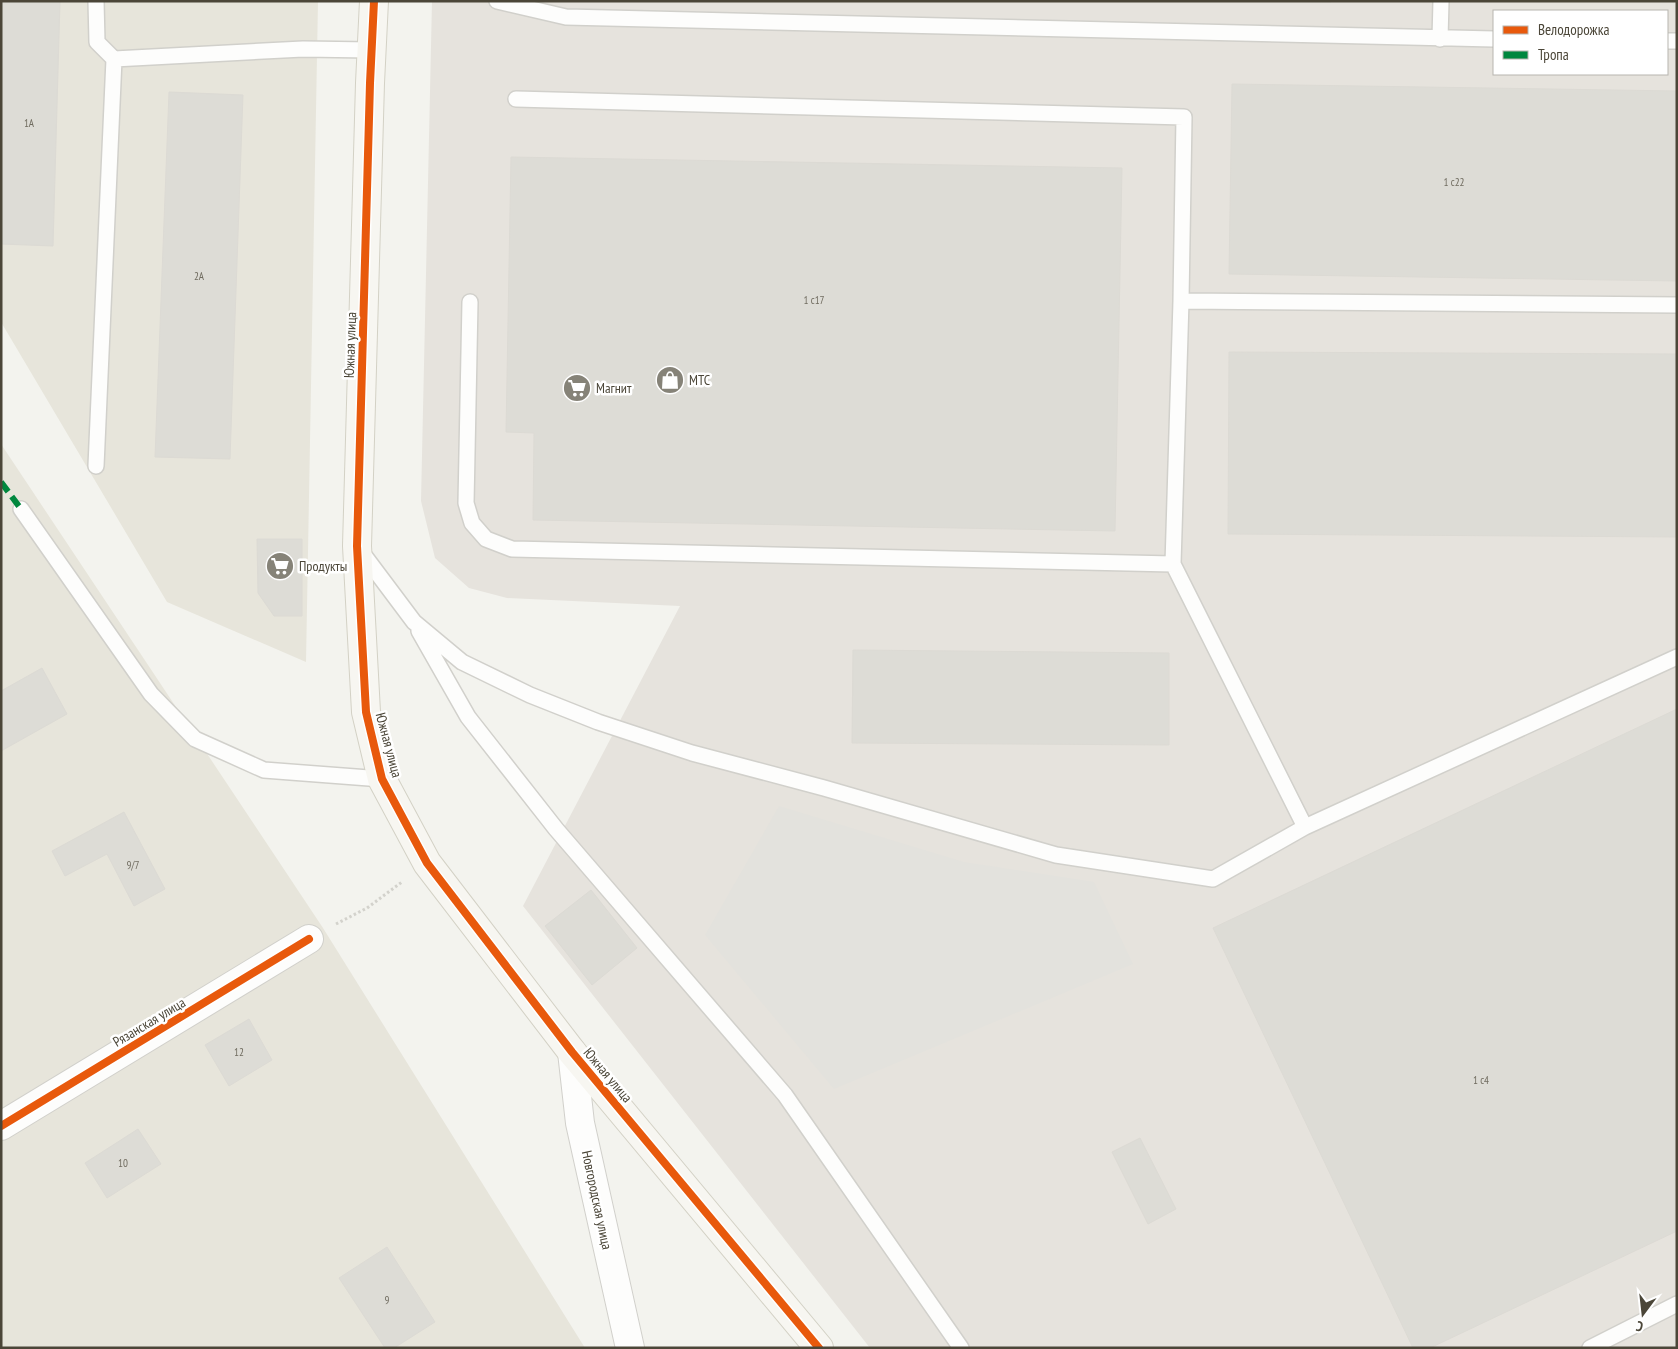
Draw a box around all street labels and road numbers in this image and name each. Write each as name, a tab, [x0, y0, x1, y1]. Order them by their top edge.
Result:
street label: Южная улица	[340, 312, 360, 378]
street label: Южная улица	[372, 711, 406, 779]
street label: Рязанская улица	[109, 993, 189, 1051]
street label: Южная улица	[580, 1044, 636, 1106]
street label: Новгородская улица	[578, 1149, 616, 1251]

